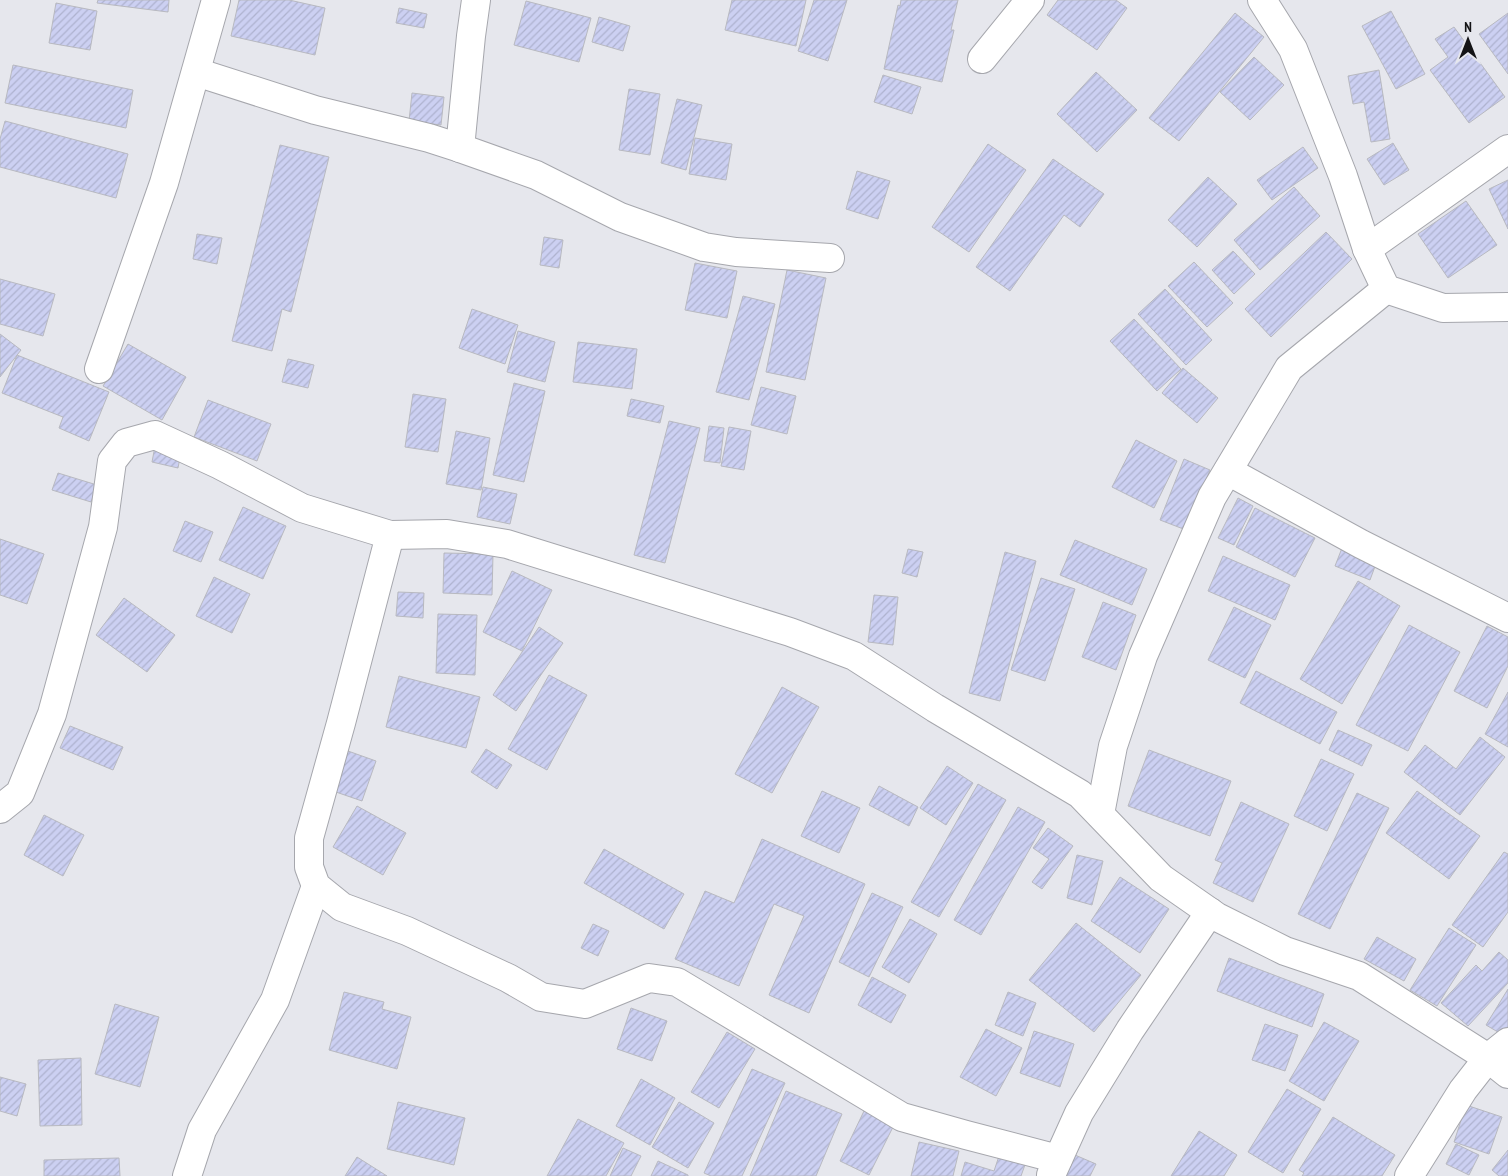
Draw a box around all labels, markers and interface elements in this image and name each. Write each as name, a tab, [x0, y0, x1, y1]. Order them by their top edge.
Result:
north arrow	[1443, 15, 1493, 65]
text: N	[1464, 18, 1472, 36]

